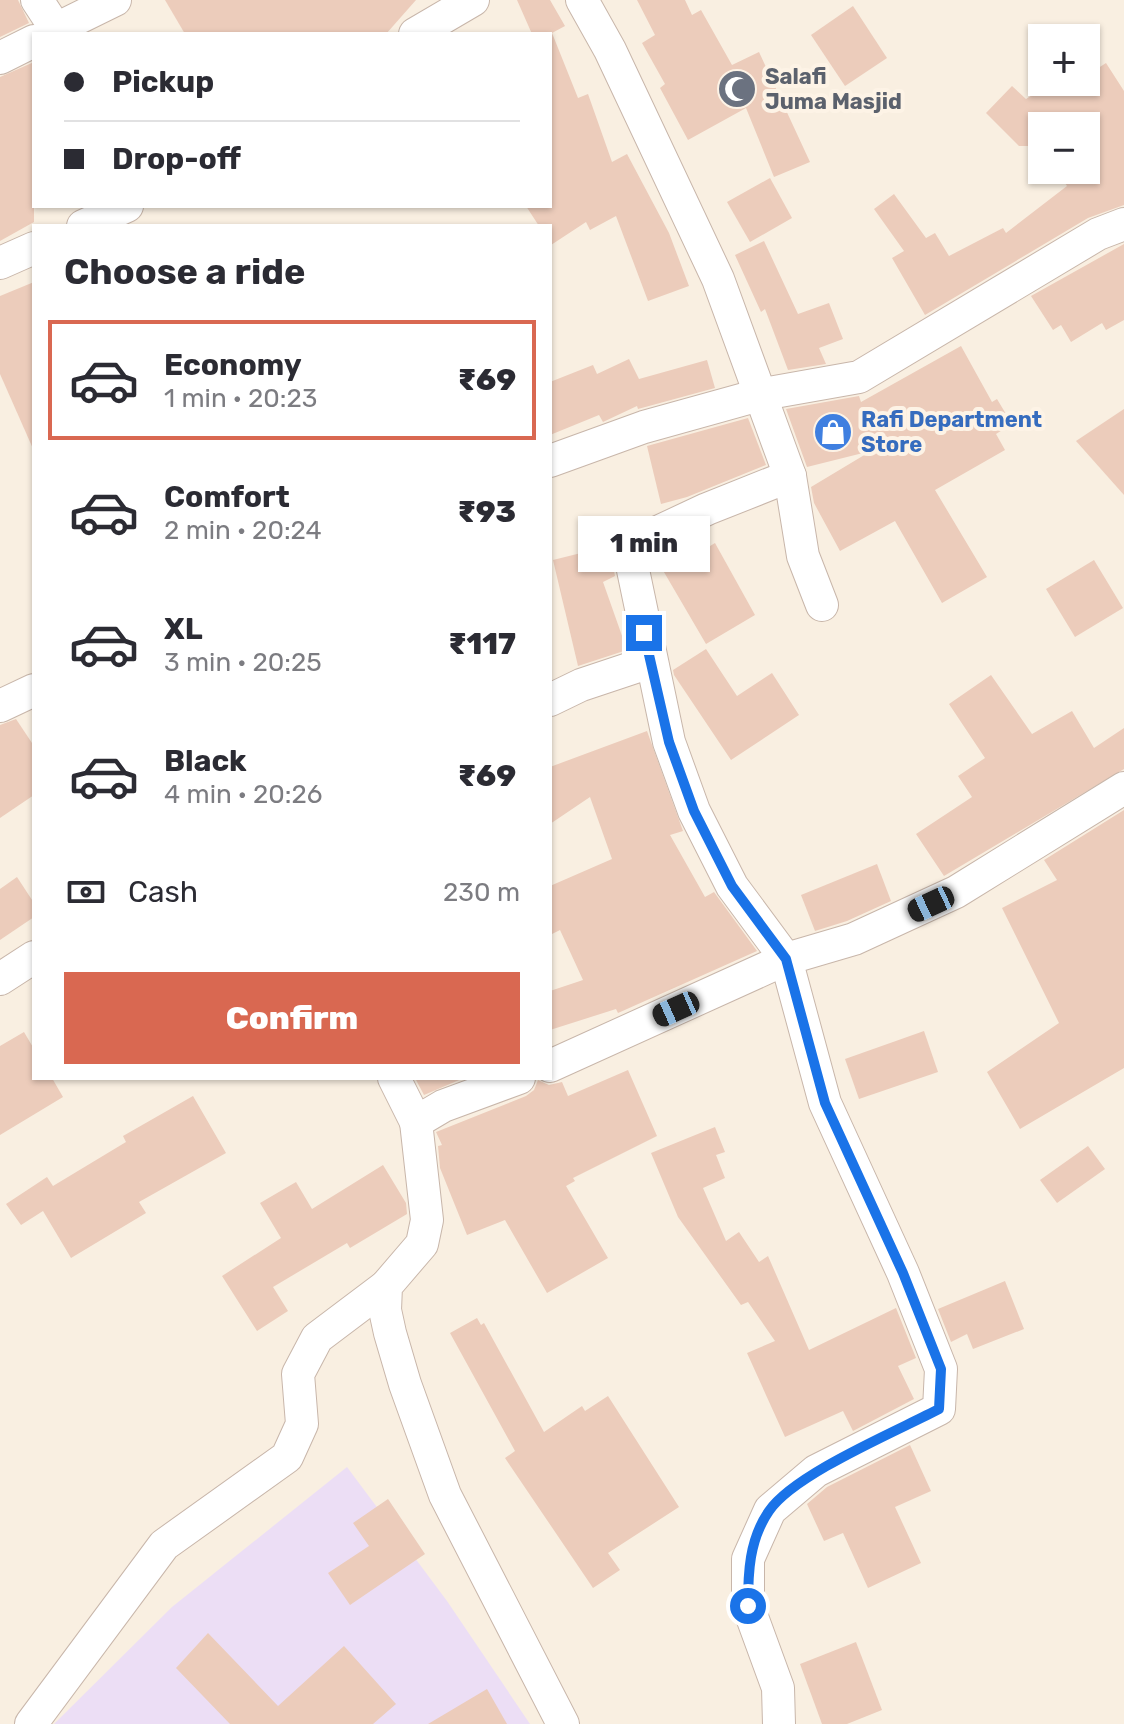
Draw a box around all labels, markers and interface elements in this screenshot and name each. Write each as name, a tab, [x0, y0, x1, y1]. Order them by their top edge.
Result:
map controls	[1028, 24, 1100, 184]
button: +	[1028, 24, 1100, 96]
place label: Salafi Juma Masjid	[765, 63, 902, 115]
text: Pickup	[112, 64, 214, 100]
mosque icon: Salafi Juma Masjid	[716, 68, 758, 110]
button: −	[1028, 112, 1100, 184]
text: Drop-off	[112, 141, 241, 177]
text: Choose a ride	[64, 250, 305, 293]
icon: car	[68, 344, 140, 416]
text: Economy	[164, 347, 302, 383]
text: ₹69	[458, 362, 516, 398]
text: 1 min · 20:23	[164, 383, 317, 414]
place label: Rafi Department Store	[861, 406, 1042, 458]
shop icon: Rafi Department Store	[812, 411, 854, 453]
icon: car	[68, 476, 140, 548]
text: Comfort	[164, 479, 290, 515]
text: ₹93	[458, 494, 516, 530]
text: 2 min · 20:24	[164, 515, 322, 546]
callout: 1 min	[578, 517, 710, 573]
text: 1 min	[610, 528, 678, 559]
icon: car	[68, 608, 140, 680]
text: XL	[164, 611, 203, 647]
route end	[626, 615, 662, 651]
text: ₹117	[448, 626, 516, 662]
text: 3 min · 20:25	[164, 647, 322, 678]
icon: car	[68, 740, 140, 812]
text: Black	[164, 743, 247, 779]
text: ₹69	[458, 758, 516, 794]
text: 4 min · 20:26	[164, 779, 322, 810]
icon: cash	[64, 870, 108, 914]
text: Cash	[128, 874, 198, 910]
text: 230 m	[443, 877, 520, 908]
car	[904, 883, 958, 925]
button: Confirm	[64, 972, 520, 1064]
car	[649, 988, 703, 1030]
route start	[730, 1588, 766, 1624]

